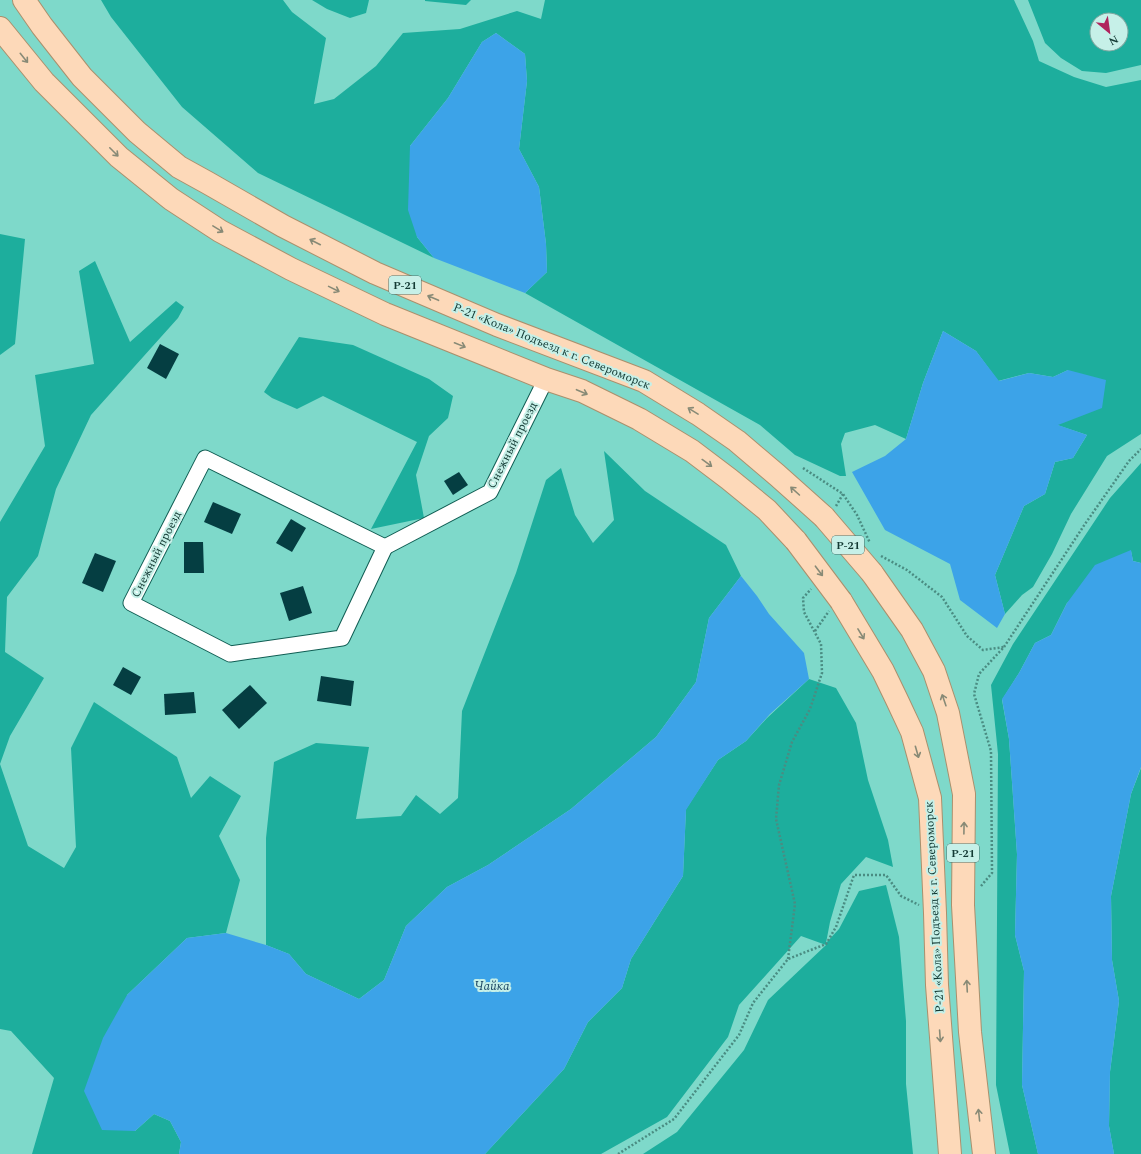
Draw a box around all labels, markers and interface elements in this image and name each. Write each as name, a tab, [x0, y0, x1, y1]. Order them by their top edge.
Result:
north arrow	[1089, 12, 1129, 52]
text: N	[1106, 31, 1122, 50]
one-way arrow	[20, 53, 29, 64]
one-way arrow	[109, 147, 119, 157]
one-way arrow	[212, 226, 224, 234]
one-way arrow	[309, 238, 321, 246]
road number: Р-21	[389, 276, 421, 294]
one-way arrow	[327, 286, 339, 294]
one-way arrow	[427, 293, 439, 301]
street label: Р-21 «Кола» Подъезд к г. Североморск	[450, 298, 654, 395]
one-way arrow	[454, 341, 466, 349]
one-way arrow	[576, 388, 588, 396]
street label: Снежный проезд	[482, 399, 542, 492]
one-way arrow	[687, 406, 699, 414]
one-way arrow	[702, 459, 713, 467]
one-way arrow	[790, 486, 800, 495]
street label: Снежный проезд	[126, 508, 186, 601]
road number: Р-21	[832, 536, 864, 554]
one-way arrow	[815, 565, 823, 576]
one-way arrow	[858, 628, 866, 640]
one-way arrow	[940, 694, 947, 707]
one-way arrow	[914, 745, 921, 758]
street label: Р-21 «Кола» Подъезд к г. Североморск	[919, 801, 950, 1013]
one-way arrow	[960, 822, 967, 835]
road number: Р-21	[947, 844, 979, 862]
water label: Чайка	[474, 976, 510, 996]
one-way arrow	[964, 980, 971, 993]
one-way arrow	[937, 1029, 944, 1042]
one-way arrow	[975, 1109, 983, 1122]

